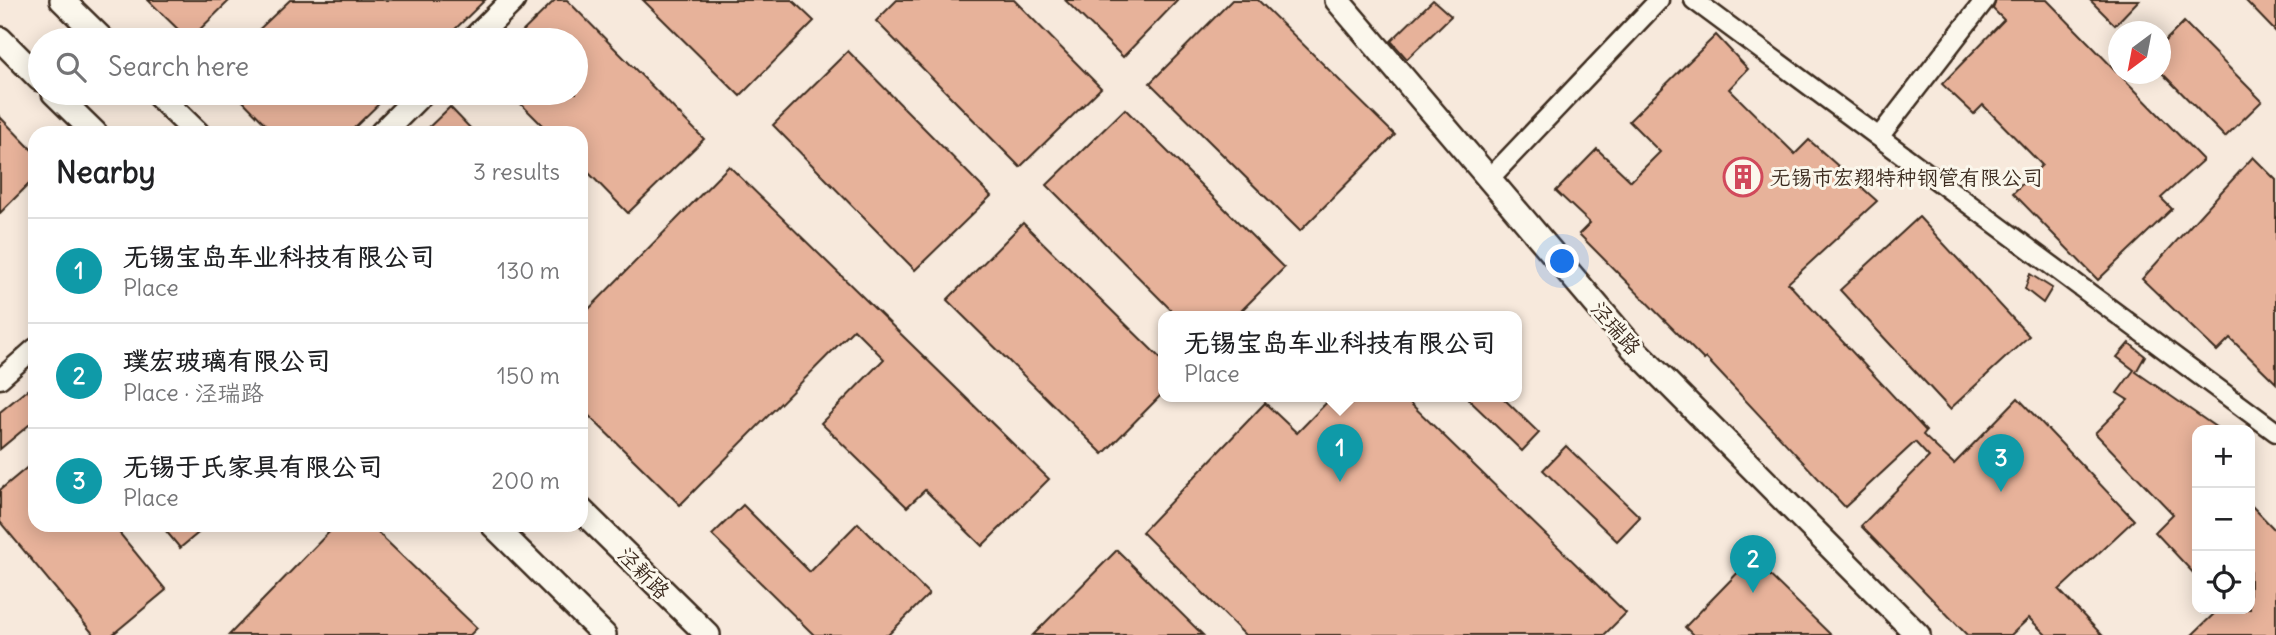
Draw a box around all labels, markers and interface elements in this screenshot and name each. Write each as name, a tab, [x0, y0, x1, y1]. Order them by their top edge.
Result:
north arrow	[2108, 21, 2171, 84]
search box	[28, 28, 588, 105]
icon: search	[52, 48, 90, 86]
text: Search here	[108, 50, 249, 83]
text: Nearby	[56, 153, 156, 191]
building icon: 无锡市宏翔特种钢管有限公司	[1722, 156, 1764, 198]
text: 3 results	[473, 157, 560, 186]
place label: 无锡市宏翔特种钢管有限公司	[1770, 164, 2043, 191]
text: 无锡宝岛车业科技有限公司	[123, 240, 435, 273]
your location	[1545, 244, 1579, 278]
text: 1	[74, 256, 84, 285]
text: 130 m	[497, 256, 560, 285]
text: Place	[123, 273, 179, 302]
street label: 泾瑞路	[1585, 295, 1647, 361]
popup	[1158, 311, 1522, 402]
text: 无锡宝岛车业科技有限公司	[1184, 326, 1496, 359]
text: 璞宏玻璃有限公司	[123, 344, 331, 377]
text: Place	[1184, 359, 1240, 388]
text: 2	[73, 361, 85, 390]
text: 150 m	[497, 361, 560, 390]
text: Place · 泾瑞路	[123, 378, 264, 407]
pin: 1	[1317, 424, 1363, 482]
map controls	[2192, 425, 2255, 614]
button: +	[2192, 425, 2255, 488]
pin: 3	[1978, 434, 2024, 492]
text: 无锡于氏家具有限公司	[123, 450, 383, 483]
text: 3	[72, 466, 86, 495]
text: 200 m	[491, 466, 560, 495]
text: Place	[123, 483, 179, 512]
button: −	[2192, 488, 2255, 551]
pin: 2	[1730, 535, 1776, 593]
street label: 泾新路	[612, 541, 676, 605]
button: locate	[2192, 551, 2255, 614]

